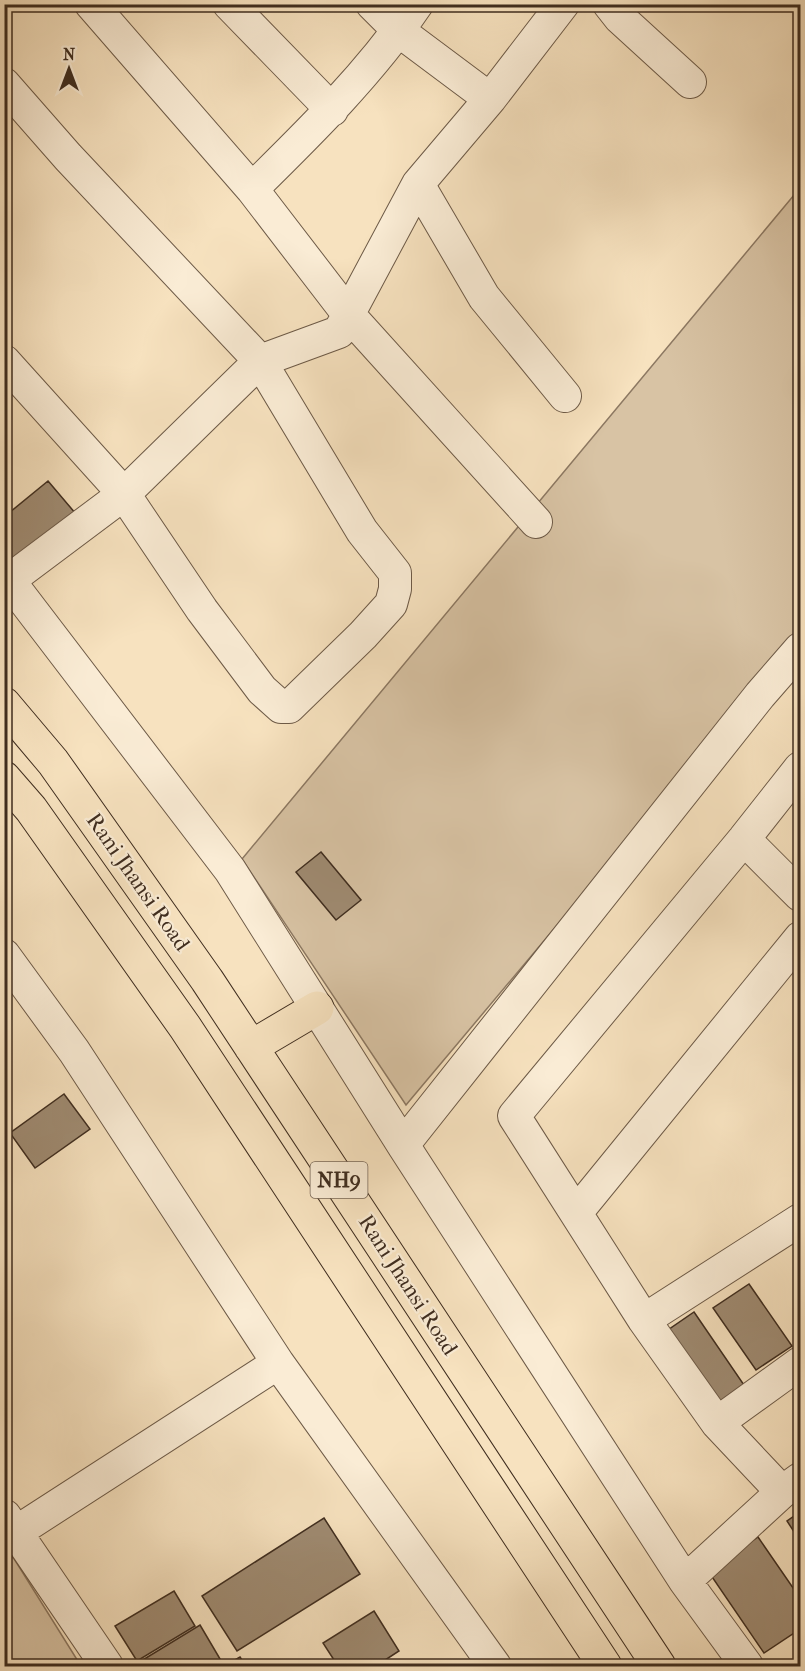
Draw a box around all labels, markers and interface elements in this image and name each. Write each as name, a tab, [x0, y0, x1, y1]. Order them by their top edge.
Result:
north arrow	[39, 39, 99, 99]
text: N	[63, 45, 76, 64]
street label: Rani Jhansi Road	[81, 808, 196, 957]
road number: NH9	[310, 1162, 368, 1198]
street label: Rani Jhansi Road	[353, 1210, 464, 1361]

